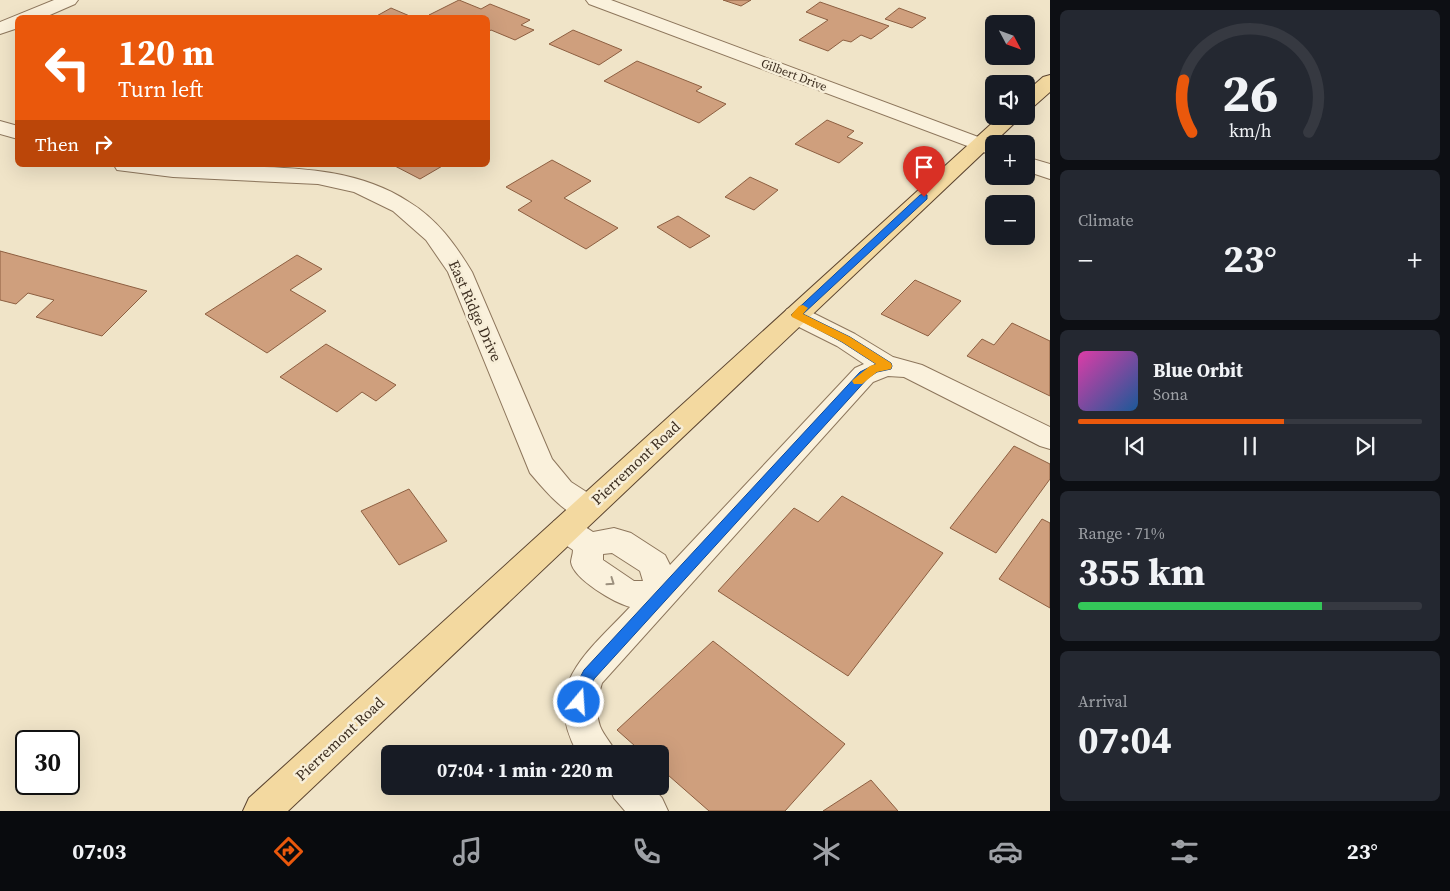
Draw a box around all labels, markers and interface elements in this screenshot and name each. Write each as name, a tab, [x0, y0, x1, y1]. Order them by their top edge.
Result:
north arrow	[985, 15, 1035, 65]
map controls	[985, 15, 1035, 245]
text: 120 m	[118, 29, 214, 77]
icon: left	[35, 35, 100, 100]
street label: Gilbert Drive	[759, 55, 829, 95]
text: 26	[1222, 57, 1278, 128]
text: Turn left	[118, 74, 203, 104]
button: sound	[985, 75, 1035, 125]
text: km/h	[1229, 118, 1272, 143]
icon: right	[89, 130, 117, 158]
text: Then	[35, 131, 79, 157]
button: +	[985, 135, 1035, 185]
pin	[903, 146, 945, 197]
icon: arrive	[910, 153, 938, 181]
button: −	[985, 195, 1035, 245]
text: Climate	[1078, 209, 1134, 231]
text: 23°	[1223, 233, 1277, 285]
text: −	[1078, 241, 1093, 279]
text: +	[1407, 241, 1422, 279]
street label: East Ridge Drive	[444, 257, 507, 365]
text: Blue Orbit	[1153, 357, 1243, 383]
text: Sona	[1153, 383, 1188, 405]
street label: Pierremont Road	[587, 416, 685, 509]
icon: previous	[1121, 432, 1149, 460]
icon: pause	[1236, 432, 1264, 460]
icon: next	[1351, 432, 1379, 460]
text: Range · 71%	[1078, 522, 1165, 544]
text: 355 km	[1078, 546, 1205, 598]
one-way arrow	[606, 576, 615, 585]
position arrow	[552, 675, 604, 727]
text: Arrival	[1078, 690, 1127, 712]
street label: Pierremont Road	[291, 692, 389, 785]
text: 07:04	[1078, 714, 1172, 766]
speed limit sign: 30	[15, 730, 80, 795]
text: 07:04 · 1 min · 220 m	[437, 757, 613, 783]
icon: directions	[271, 834, 306, 869]
icon: music	[450, 834, 485, 869]
icon: phone	[629, 834, 664, 869]
icon: climate	[809, 834, 844, 869]
icon: car	[988, 834, 1023, 869]
icon: filters	[1167, 834, 1202, 869]
text: 07:03	[72, 836, 126, 866]
text: 23°	[1347, 836, 1378, 866]

